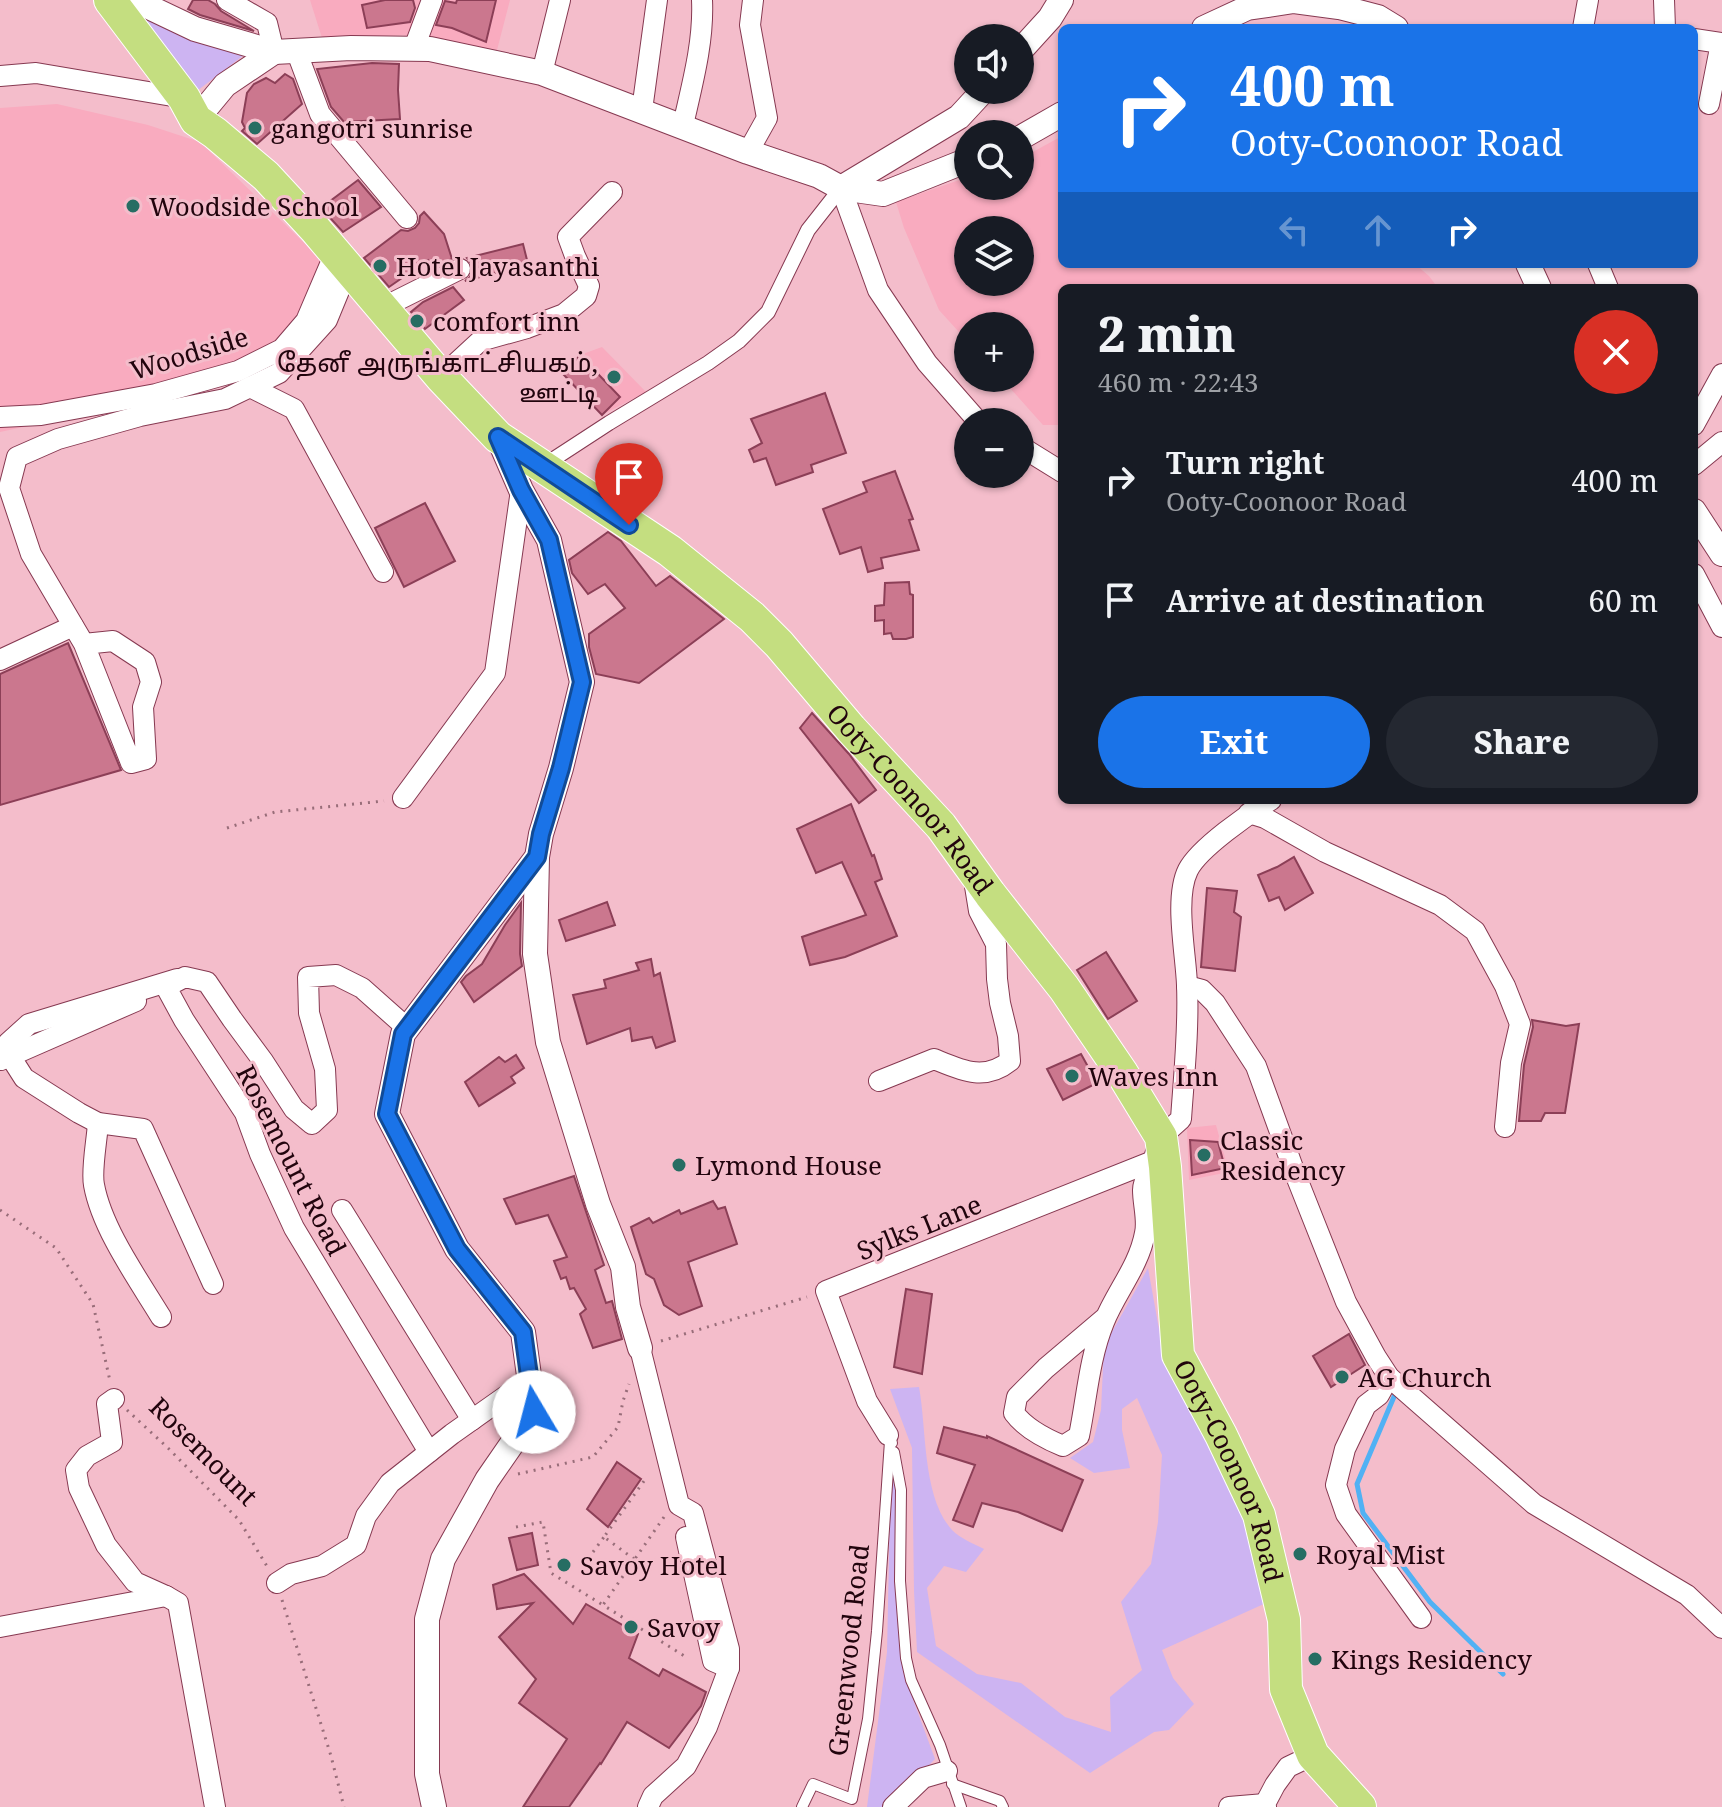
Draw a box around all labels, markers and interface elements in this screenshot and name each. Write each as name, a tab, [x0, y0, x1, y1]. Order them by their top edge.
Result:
map controls	[954, 24, 1034, 488]
button: sound	[954, 24, 1034, 104]
text: 400 m	[1230, 46, 1395, 122]
icon: right	[1098, 56, 1202, 160]
place label: gangotri sunrise	[271, 110, 473, 146]
text: Ooty-Coonoor Road	[1230, 118, 1563, 167]
marker: gangotri sunrise	[246, 119, 264, 137]
button: search	[954, 120, 1034, 200]
place label: Woodside School	[149, 188, 359, 224]
marker: Woodside School	[124, 197, 142, 215]
icon: left	[1272, 208, 1316, 252]
icon: ahead	[1356, 208, 1400, 252]
icon: right	[1440, 208, 1484, 252]
button: layers	[954, 216, 1034, 296]
place label: Hotel Jayasanthi	[396, 248, 599, 284]
marker: Hotel Jayasanthi	[371, 257, 389, 275]
text: 2 min	[1098, 301, 1236, 366]
place label: comfort inn	[433, 303, 580, 339]
button: close	[1574, 310, 1658, 394]
marker: comfort inn	[408, 312, 426, 330]
button: +	[954, 312, 1034, 392]
street label: Woodside	[126, 318, 252, 388]
place label: தேனீ அருங்காட்சியகம், ஊட்டி	[277, 344, 598, 410]
text: 460 m · 22:43	[1098, 364, 1259, 400]
marker: தேனீ அருங்காட்சியகம், ஊட்டி	[605, 368, 623, 386]
button: −	[954, 408, 1034, 488]
text: Turn right	[1166, 442, 1324, 483]
pin	[595, 443, 663, 525]
icon: arrive	[607, 455, 651, 499]
icon: right	[1098, 458, 1142, 502]
text: 400 m	[1572, 460, 1658, 501]
text: Ooty-Coonoor Road	[1166, 483, 1407, 519]
icon: arrive	[1098, 578, 1142, 622]
text: Arrive at destination	[1166, 580, 1485, 621]
text: 60 m	[1588, 580, 1658, 621]
street label: Ooty-Coonoor Road	[819, 696, 1002, 901]
button: Exit	[1098, 696, 1370, 788]
button: Share	[1386, 696, 1658, 788]
place label: Waves Inn	[1088, 1058, 1219, 1094]
street label: Rosemount Road	[228, 1059, 356, 1261]
marker: Waves Inn	[1063, 1067, 1081, 1085]
place label: Classic Residency	[1220, 1122, 1345, 1188]
marker: Classic Residency	[1195, 1146, 1213, 1164]
place label: Lymond House	[695, 1147, 882, 1183]
marker: Lymond House	[670, 1156, 688, 1174]
street label: Sylks Lane	[851, 1186, 987, 1268]
street label: Ooty-Coonoor Road	[1166, 1353, 1292, 1586]
place label: AG Church	[1358, 1359, 1492, 1395]
marker: AG Church	[1333, 1368, 1351, 1386]
position arrow	[492, 1370, 576, 1454]
street label: Rosemount	[142, 1389, 266, 1513]
place label: Royal Mist	[1316, 1536, 1445, 1572]
street label: Greenwood Road	[819, 1542, 877, 1758]
marker: Royal Mist	[1291, 1545, 1309, 1563]
place label: Savoy Hotel	[580, 1547, 727, 1583]
marker: Savoy Hotel	[555, 1556, 573, 1574]
place label: Savoy	[647, 1609, 720, 1645]
marker: Savoy	[622, 1618, 640, 1636]
place label: Kings Residency	[1331, 1641, 1532, 1677]
marker: Kings Residency	[1306, 1650, 1324, 1668]

